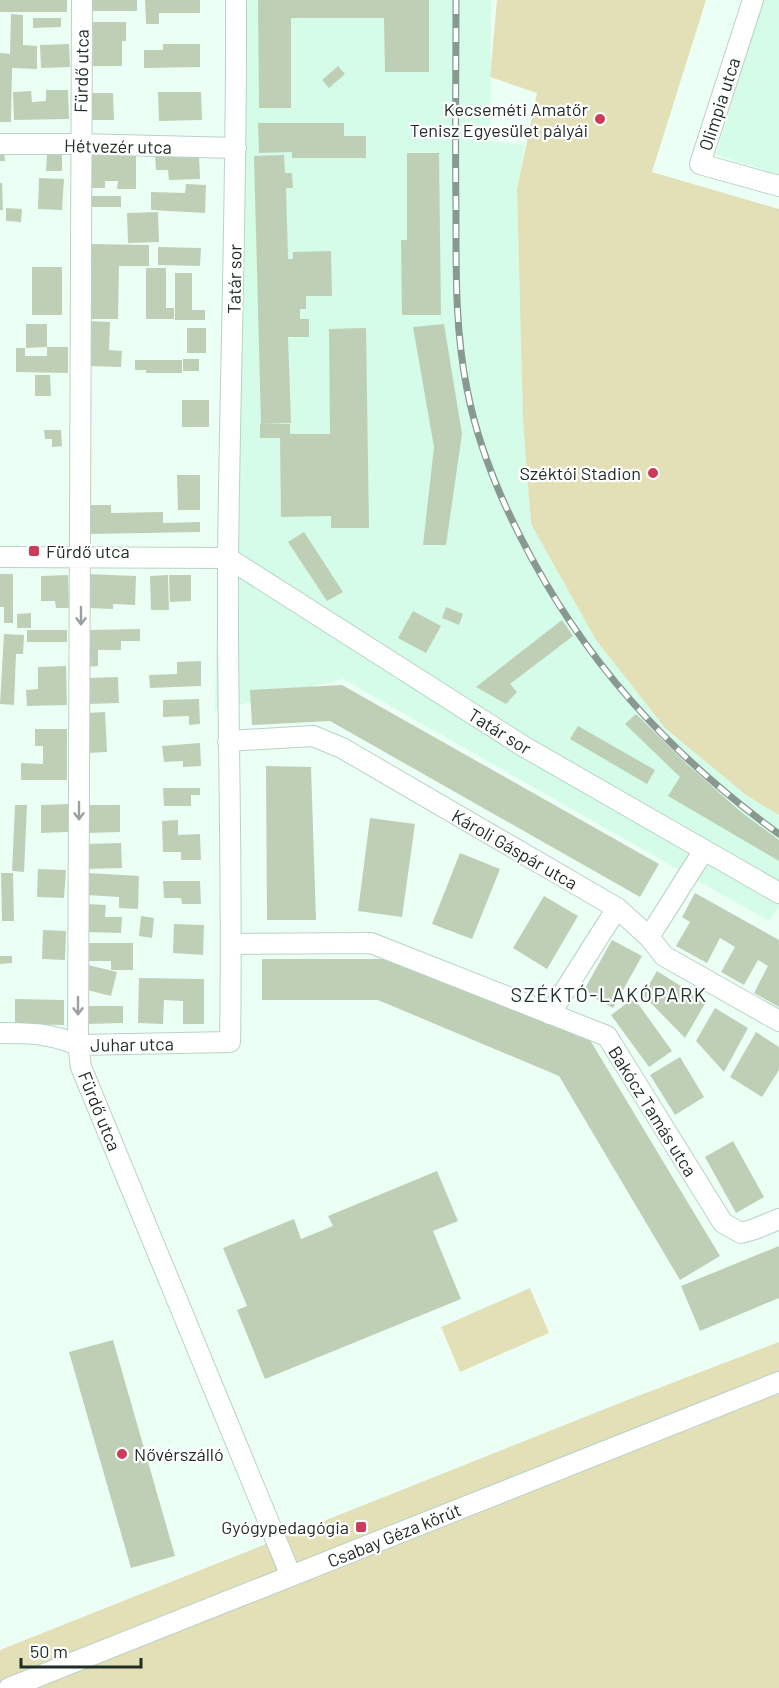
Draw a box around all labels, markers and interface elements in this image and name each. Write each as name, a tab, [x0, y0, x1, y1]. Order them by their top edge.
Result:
street label: Fürdő utca	[69, 29, 93, 113]
street label: Olimpia utca	[694, 55, 744, 153]
place label: Kecseméti Amatőr Tenisz Egyesület pályái	[410, 98, 588, 141]
marker: Kecseméti Amatőr Tenisz Egyesület pályái	[593, 112, 607, 126]
street label: Hétvezér utca	[64, 134, 172, 158]
street label: Tatár sor	[222, 243, 246, 314]
place label: Széktói Stadion	[520, 462, 641, 484]
marker: Széktói Stadion	[646, 466, 660, 480]
place label: Fürdő utca	[46, 540, 130, 562]
marker: Fürdő utca	[27, 544, 41, 558]
one-way arrow	[75, 606, 86, 626]
street label: Tatár sor	[464, 703, 536, 759]
one-way arrow	[73, 801, 85, 821]
street label: Károli Gáspár utca	[448, 804, 582, 894]
district label: SZÉKTÓ-LAKÓPARK	[511, 982, 707, 1006]
one-way arrow	[72, 996, 84, 1016]
street label: Juhar utca	[90, 1032, 174, 1056]
street label: Bakócz Tamás utca	[604, 1042, 702, 1180]
street label: Fürdő utca	[74, 1068, 126, 1154]
place label: Nővérszálló	[134, 1443, 224, 1465]
marker: Nővérszálló	[115, 1447, 129, 1461]
street label: Csabay Géza körút	[324, 1498, 464, 1572]
place label: Gyógypedagógia	[221, 1516, 349, 1538]
marker: Gyógypedagógia	[354, 1520, 368, 1534]
scale bar	[21, 1631, 141, 1669]
text: 50 m	[30, 1640, 68, 1662]

